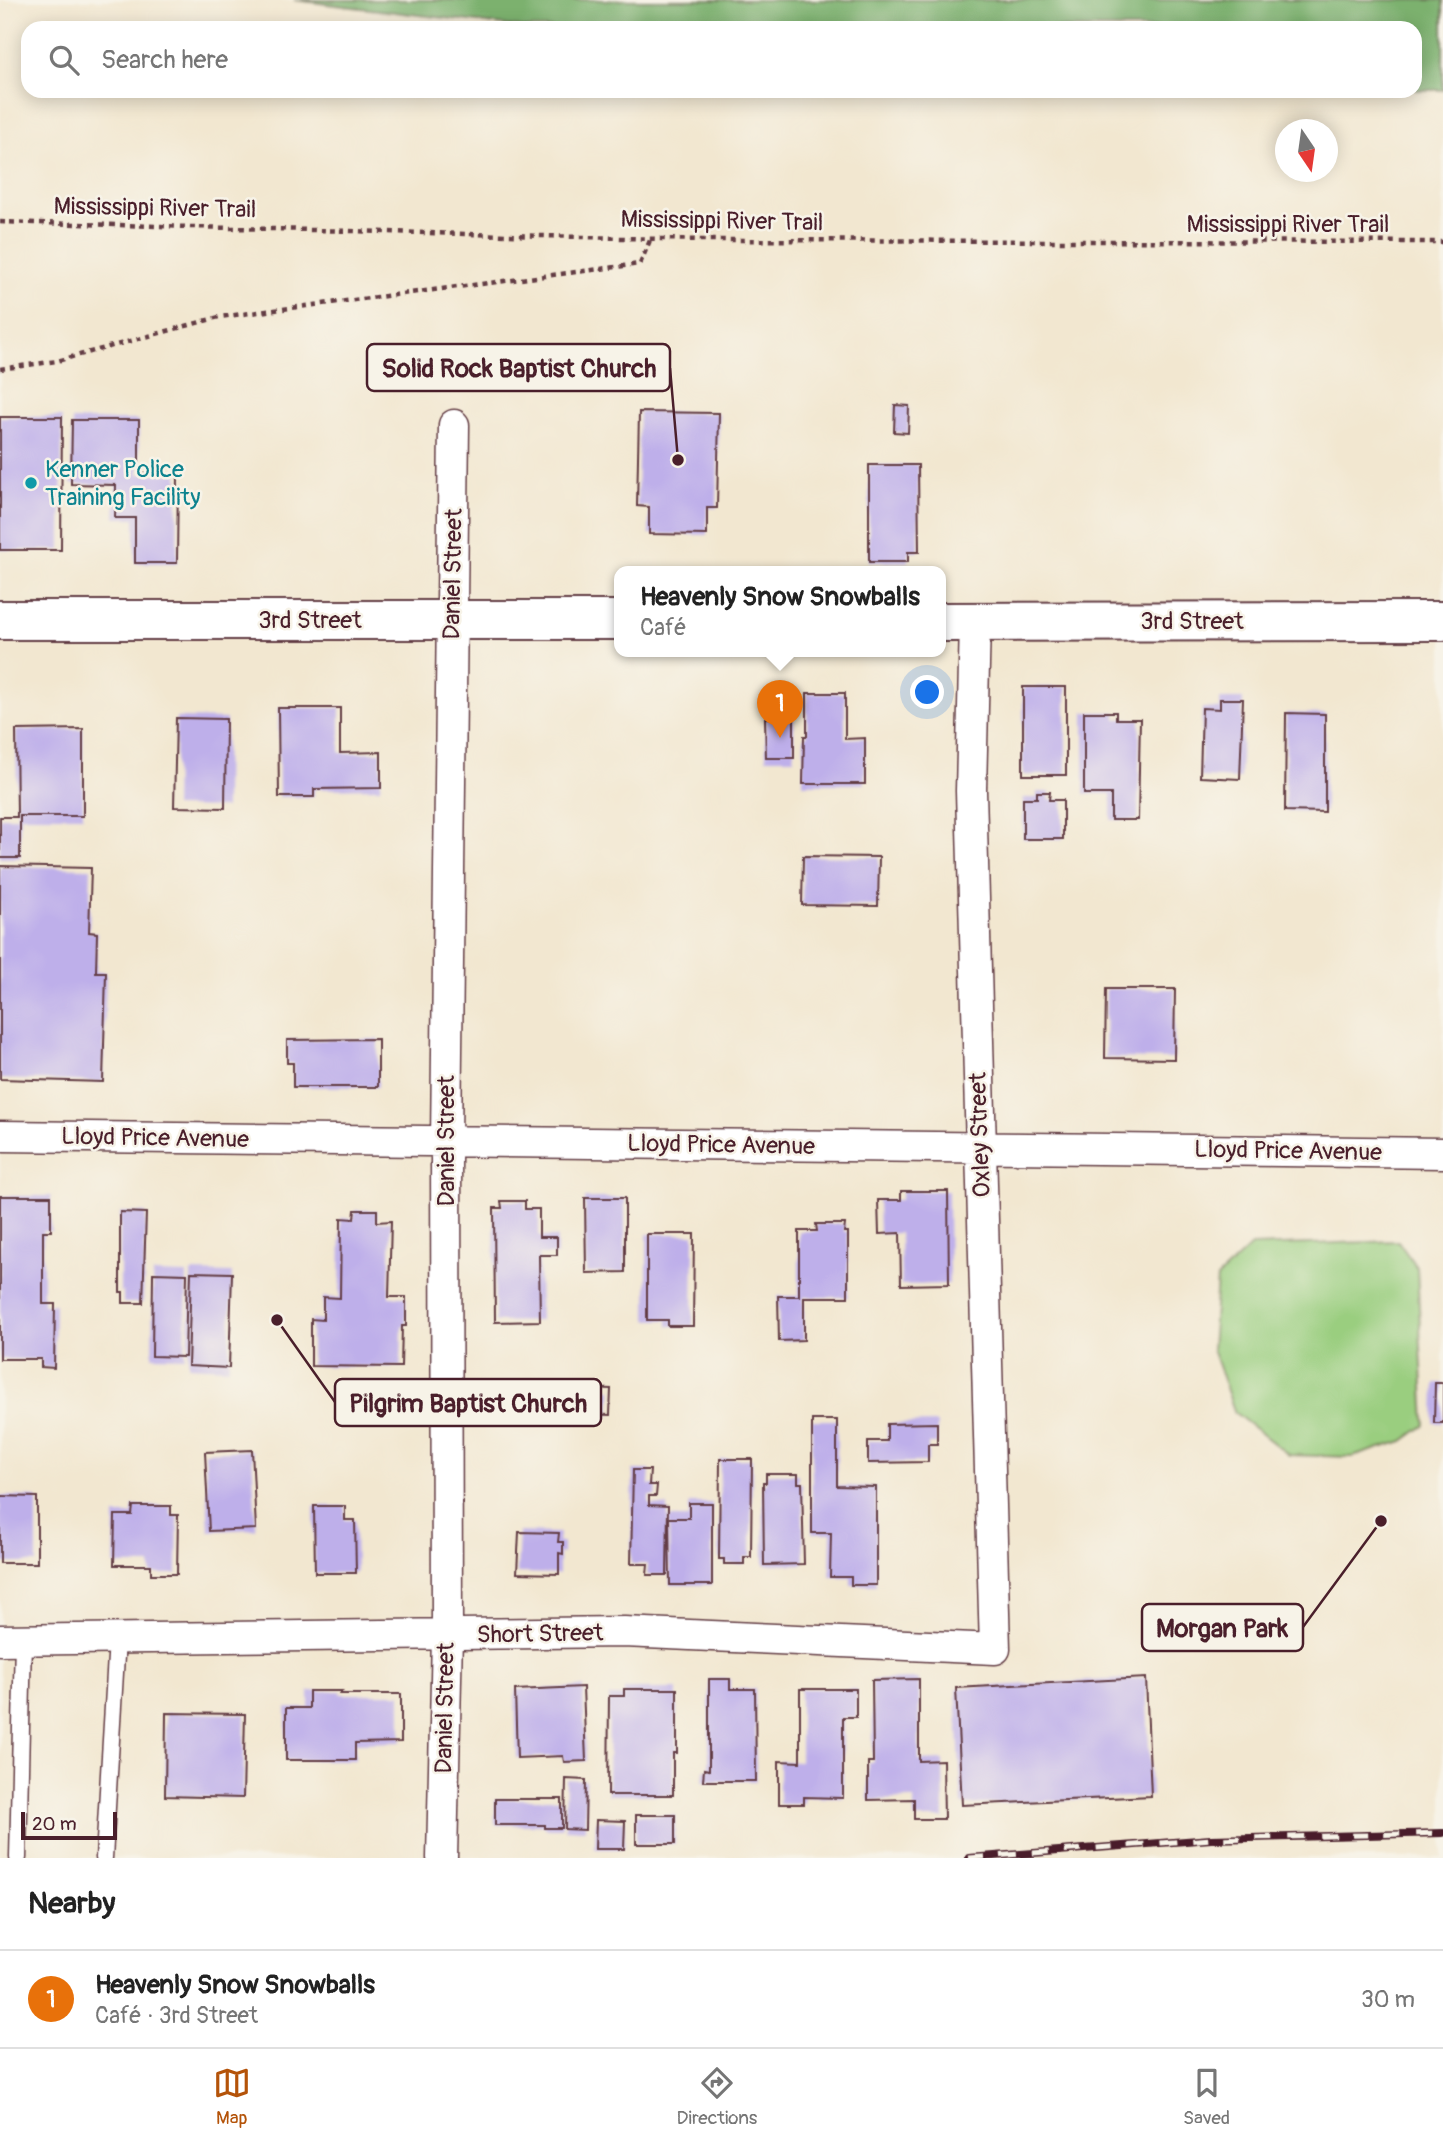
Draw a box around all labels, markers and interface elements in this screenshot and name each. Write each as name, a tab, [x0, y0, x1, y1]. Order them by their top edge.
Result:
search box	[21, 21, 1422, 98]
icon: search	[45, 41, 83, 79]
text: Search here	[101, 44, 228, 76]
north arrow	[1275, 119, 1338, 182]
street label: Mississippi River Trail	[53, 192, 257, 224]
street label: Mississippi River Trail	[620, 205, 824, 237]
street label: Mississippi River Trail	[1187, 210, 1389, 239]
callout: Solid Rock Baptist Church	[367, 344, 670, 391]
text: Solid Rock Baptist Church	[382, 353, 656, 385]
place label: Kenner Police Training Facility	[45, 455, 200, 512]
marker: Kenner Police Training Facility	[23, 475, 39, 491]
street label: Daniel Street	[437, 508, 469, 640]
popup	[614, 566, 946, 657]
text: Heavenly Snow Snowballs	[640, 581, 920, 613]
street label: 3rd Street	[258, 606, 362, 635]
street label: 3rd Street	[1140, 607, 1244, 636]
text: Café	[640, 613, 687, 642]
your location	[910, 675, 944, 709]
pin: 1	[757, 680, 803, 738]
street label: Oxley Street	[963, 1072, 997, 1198]
street label: Daniel Street	[432, 1075, 461, 1207]
street label: Lloyd Price Avenue	[61, 1122, 249, 1154]
street label: Lloyd Price Avenue	[627, 1129, 815, 1161]
street label: Lloyd Price Avenue	[1194, 1135, 1382, 1167]
callout: Pilgrim Baptist Church	[335, 1379, 601, 1426]
text: Pilgrim Baptist Church	[349, 1388, 587, 1420]
callout: Morgan Park	[1142, 1604, 1303, 1651]
text: Morgan Park	[1156, 1613, 1289, 1645]
street label: Short Street	[476, 1618, 604, 1650]
street label: Daniel Street	[429, 1642, 461, 1774]
scale bar	[21, 1809, 117, 1841]
text: 20 m	[32, 1812, 77, 1836]
text: Nearby	[28, 1885, 115, 1922]
text: Heavenly Snow Snowballs	[95, 1969, 375, 2001]
text: 1	[47, 1985, 56, 2014]
text: 30 m	[1361, 1985, 1415, 2014]
text: Café · 3rd Street	[95, 2001, 258, 2030]
tab: Map	[213, 2064, 251, 2130]
tab: Directions	[677, 2064, 757, 2130]
tab: Saved	[1183, 2064, 1230, 2130]

